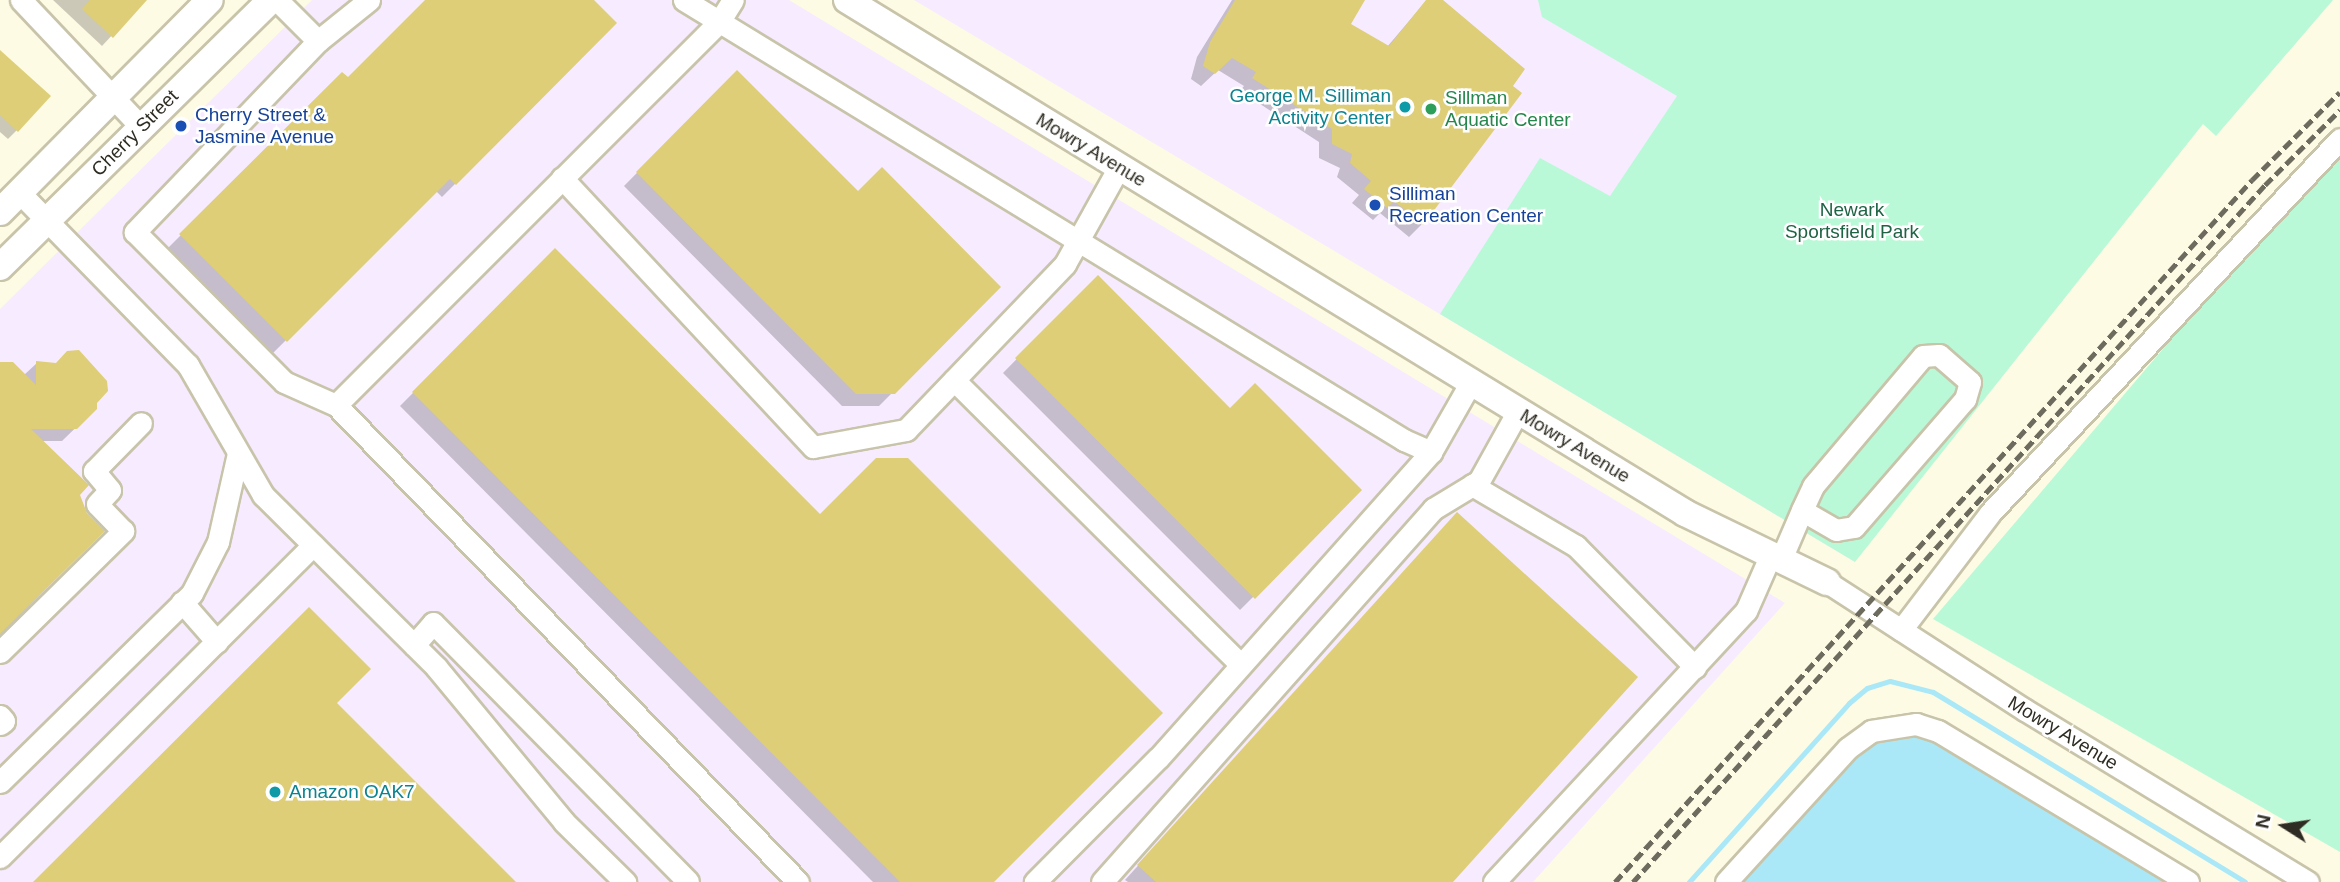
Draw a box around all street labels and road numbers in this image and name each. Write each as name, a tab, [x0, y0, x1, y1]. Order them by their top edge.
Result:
street label: Cherry Street	[87, 85, 183, 181]
street label: Mowry Avenue	[1031, 108, 1151, 192]
street label: Mowry Avenue	[1515, 404, 1635, 488]
street label: Mowry Avenue	[2003, 691, 2123, 775]

